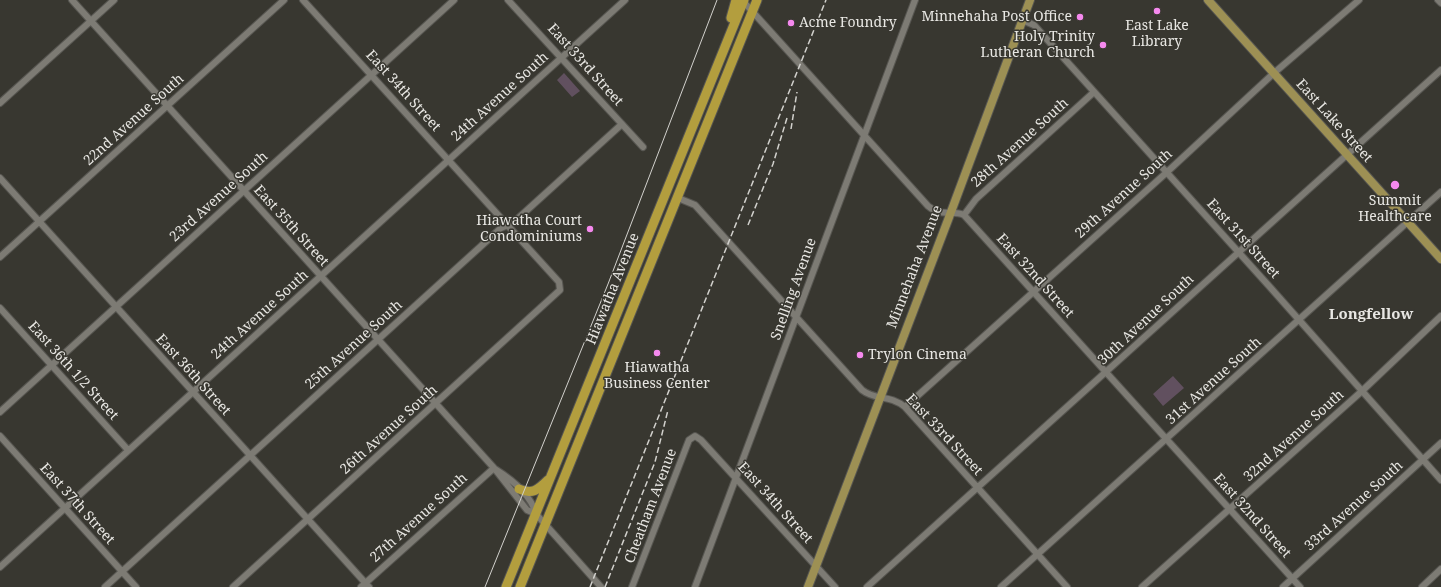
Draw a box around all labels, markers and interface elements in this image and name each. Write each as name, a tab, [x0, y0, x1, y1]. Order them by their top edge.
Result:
marker: East Lake Library	[1152, 6, 1162, 16]
place label: Minnehaha Post Office	[921, 9, 1072, 25]
marker: Minnehaha Post Office	[1075, 12, 1085, 22]
place label: Acme Foundry	[799, 15, 897, 31]
marker: Acme Foundry	[786, 18, 796, 28]
place label: East Lake Library	[1125, 18, 1189, 50]
street label: East 33rd Street	[544, 20, 626, 110]
place label: Holy Trinity Lutheran Church	[980, 29, 1095, 62]
marker: Holy Trinity Lutheran Church	[1098, 40, 1108, 50]
street label: East 34th Street	[362, 47, 444, 135]
street label: 24th Avenue South	[448, 49, 552, 145]
street label: 22nd Avenue South	[80, 71, 188, 169]
street label: East Lake Street	[1292, 76, 1376, 166]
street label: 28th Avenue South	[968, 95, 1072, 191]
street label: 29th Avenue South	[1072, 146, 1176, 242]
street label: 23rd Avenue South	[166, 148, 272, 246]
marker: Summit Healthcare	[1389, 179, 1401, 191]
street label: East 35th Street	[250, 182, 332, 270]
place label: Summit Healthcare	[1358, 193, 1432, 226]
street label: East 31st Street	[1203, 196, 1283, 282]
street label: Minnehaha Avenue	[884, 203, 946, 331]
place label: Hiawatha Court Condominiums	[476, 213, 582, 246]
marker: Hiawatha Court Condominiums	[585, 224, 595, 234]
street label: East 32nd Street	[993, 230, 1077, 322]
street label: Hiawatha Avenue	[583, 231, 643, 347]
street label: Snelling Avenue	[768, 236, 820, 342]
street label: 24th Avenue South	[208, 267, 312, 363]
street label: 30th Avenue South	[1094, 271, 1198, 369]
street label: 25th Avenue South	[302, 297, 406, 393]
district label: Longfellow	[1329, 306, 1413, 324]
street label: East 36th 1/2 Street	[24, 318, 122, 424]
street label: East 36th Street	[152, 331, 234, 419]
street label: 31st Avenue South	[1163, 334, 1265, 428]
place label: Trylon Cinema	[868, 347, 967, 363]
marker: Hiawatha Business Center	[652, 348, 662, 358]
marker: Trylon Cinema	[855, 350, 865, 360]
place label: Hiawatha Business Center	[604, 360, 710, 392]
street label: 26th Avenue South	[337, 382, 441, 478]
street label: 32nd Avenue South	[1240, 387, 1348, 485]
street label: East 33rd Street	[902, 391, 986, 479]
street label: Cheatham Avenue	[621, 446, 681, 566]
street label: 33rd Avenue South	[1301, 457, 1407, 555]
street label: East 34th Street	[734, 459, 816, 547]
street label: East 37th Street	[36, 460, 118, 548]
street label: 27th Avenue South	[367, 470, 471, 566]
street label: East 32nd Street	[1210, 470, 1294, 562]

